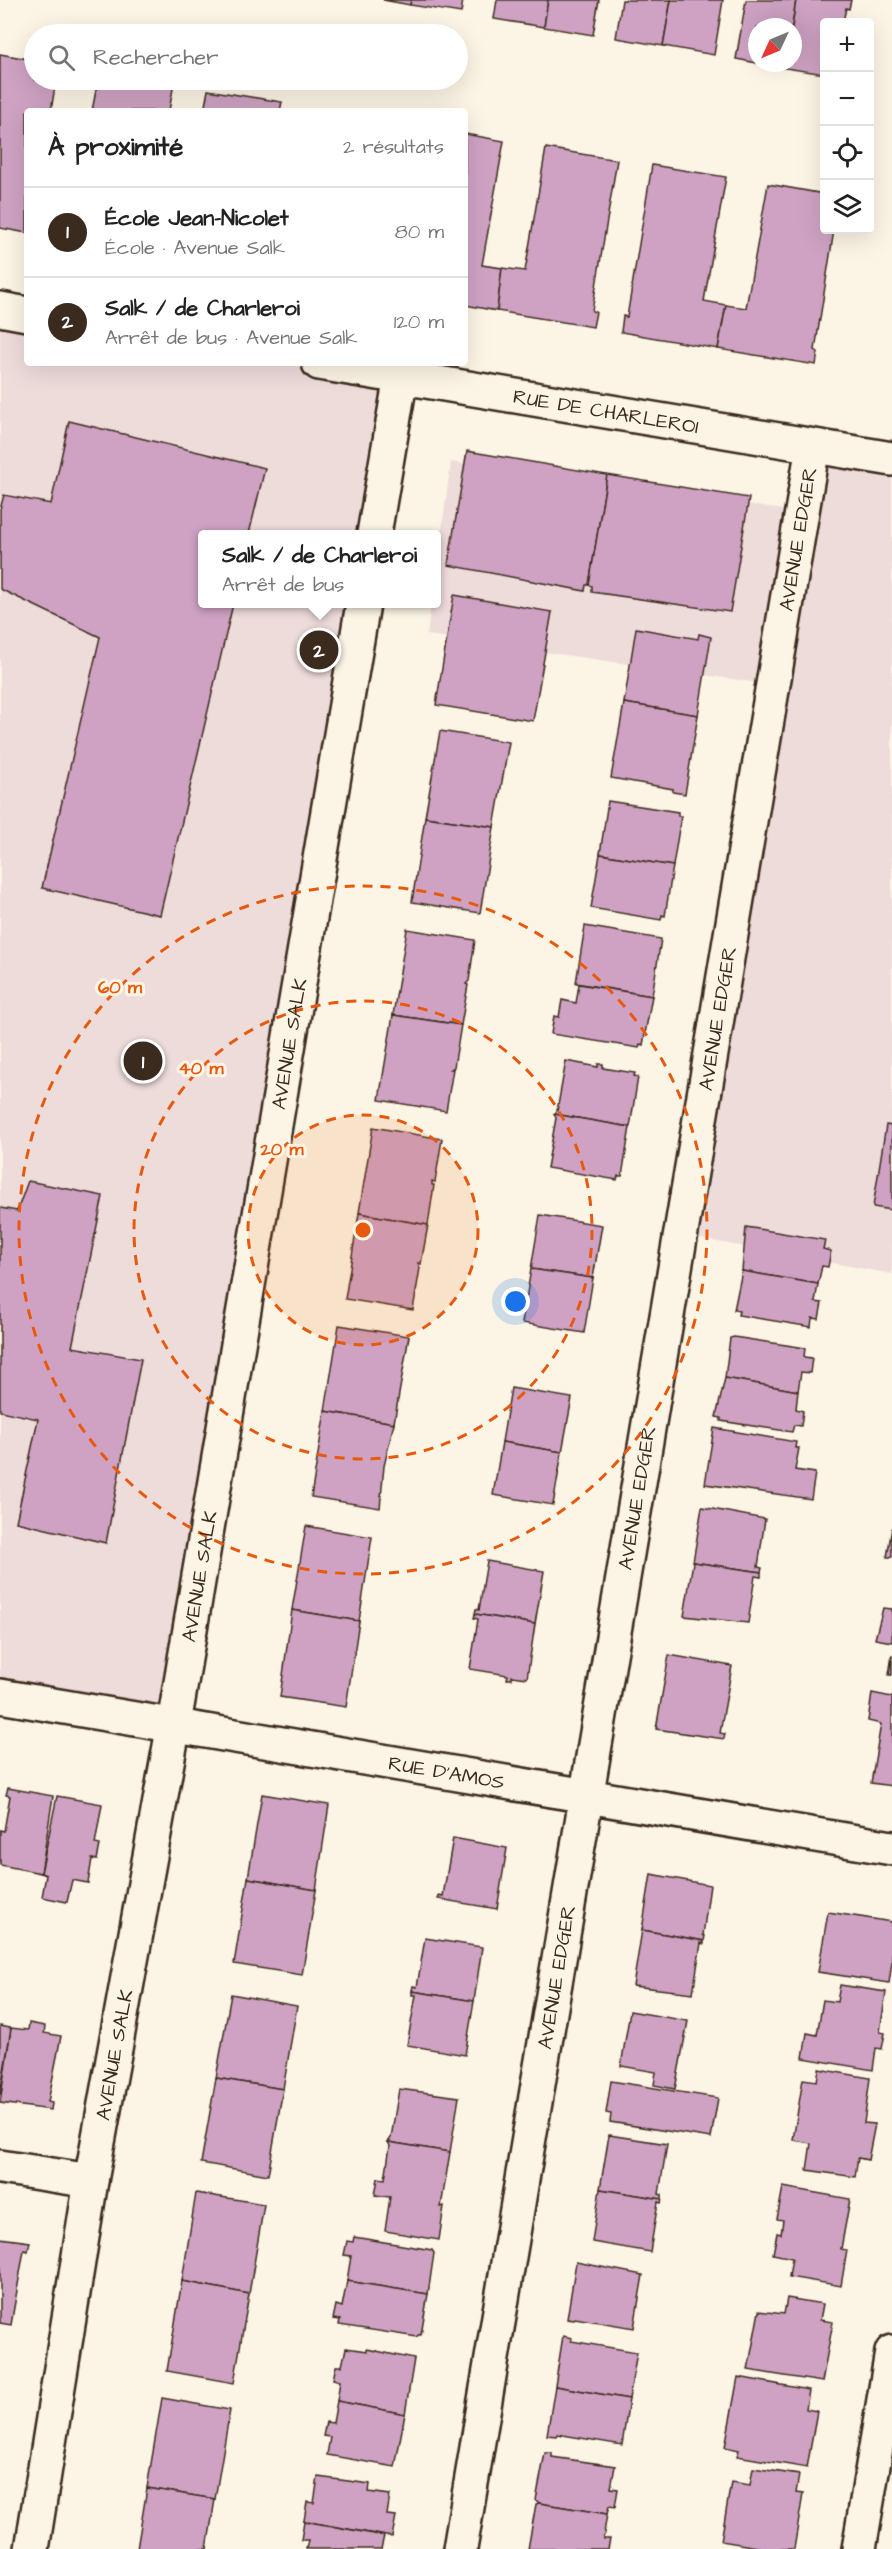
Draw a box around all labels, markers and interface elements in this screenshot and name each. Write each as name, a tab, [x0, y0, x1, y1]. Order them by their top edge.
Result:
north arrow	[748, 18, 802, 72]
map controls	[820, 18, 874, 234]
button: +	[820, 18, 874, 72]
search box	[24, 24, 468, 90]
icon: search	[45, 41, 78, 74]
text: Rechercher	[93, 42, 218, 73]
button: −	[820, 72, 874, 126]
button: locate	[820, 126, 874, 180]
text: À proximité	[48, 129, 183, 165]
text: 2 résultats	[343, 133, 444, 161]
button: layers	[820, 180, 874, 234]
text: École Jean-Nicolet	[105, 203, 289, 234]
text: 1	[66, 218, 69, 246]
text: 80 m	[395, 218, 444, 246]
text: École · Avenue Salk	[105, 234, 285, 262]
text: Salk / de Charleroi	[105, 293, 300, 324]
text: 2	[62, 308, 73, 336]
text: 120 m	[394, 308, 444, 336]
text: Arrêt de bus · Avenue Salk	[105, 324, 358, 352]
street label: RUE DE CHARLEROI	[511, 383, 701, 441]
street label: AVENUE EDGER	[772, 465, 824, 613]
popup	[198, 530, 441, 608]
text: Salk / de Charleroi	[222, 540, 417, 571]
text: Arrêt de bus	[222, 571, 344, 599]
pin: 2	[300, 628, 338, 672]
street label: AVENUE EDGER	[692, 944, 744, 1093]
text: 60 m	[98, 975, 143, 1000]
street label: AVENUE SALK	[265, 976, 315, 1112]
pin: 1	[124, 1038, 162, 1084]
text: 40 m	[179, 1056, 224, 1081]
text: 20 m	[260, 1137, 304, 1162]
centre of rings	[353, 1220, 373, 1240]
your location	[501, 1287, 530, 1316]
street label: AVENUE EDGER	[612, 1424, 663, 1572]
street label: AVENUE SALK	[175, 1509, 225, 1644]
street label: RUE D'AMOS	[386, 1749, 507, 1797]
street label: AVENUE EDGER	[531, 1903, 583, 2051]
street label: AVENUE SALK	[89, 1987, 141, 2123]

